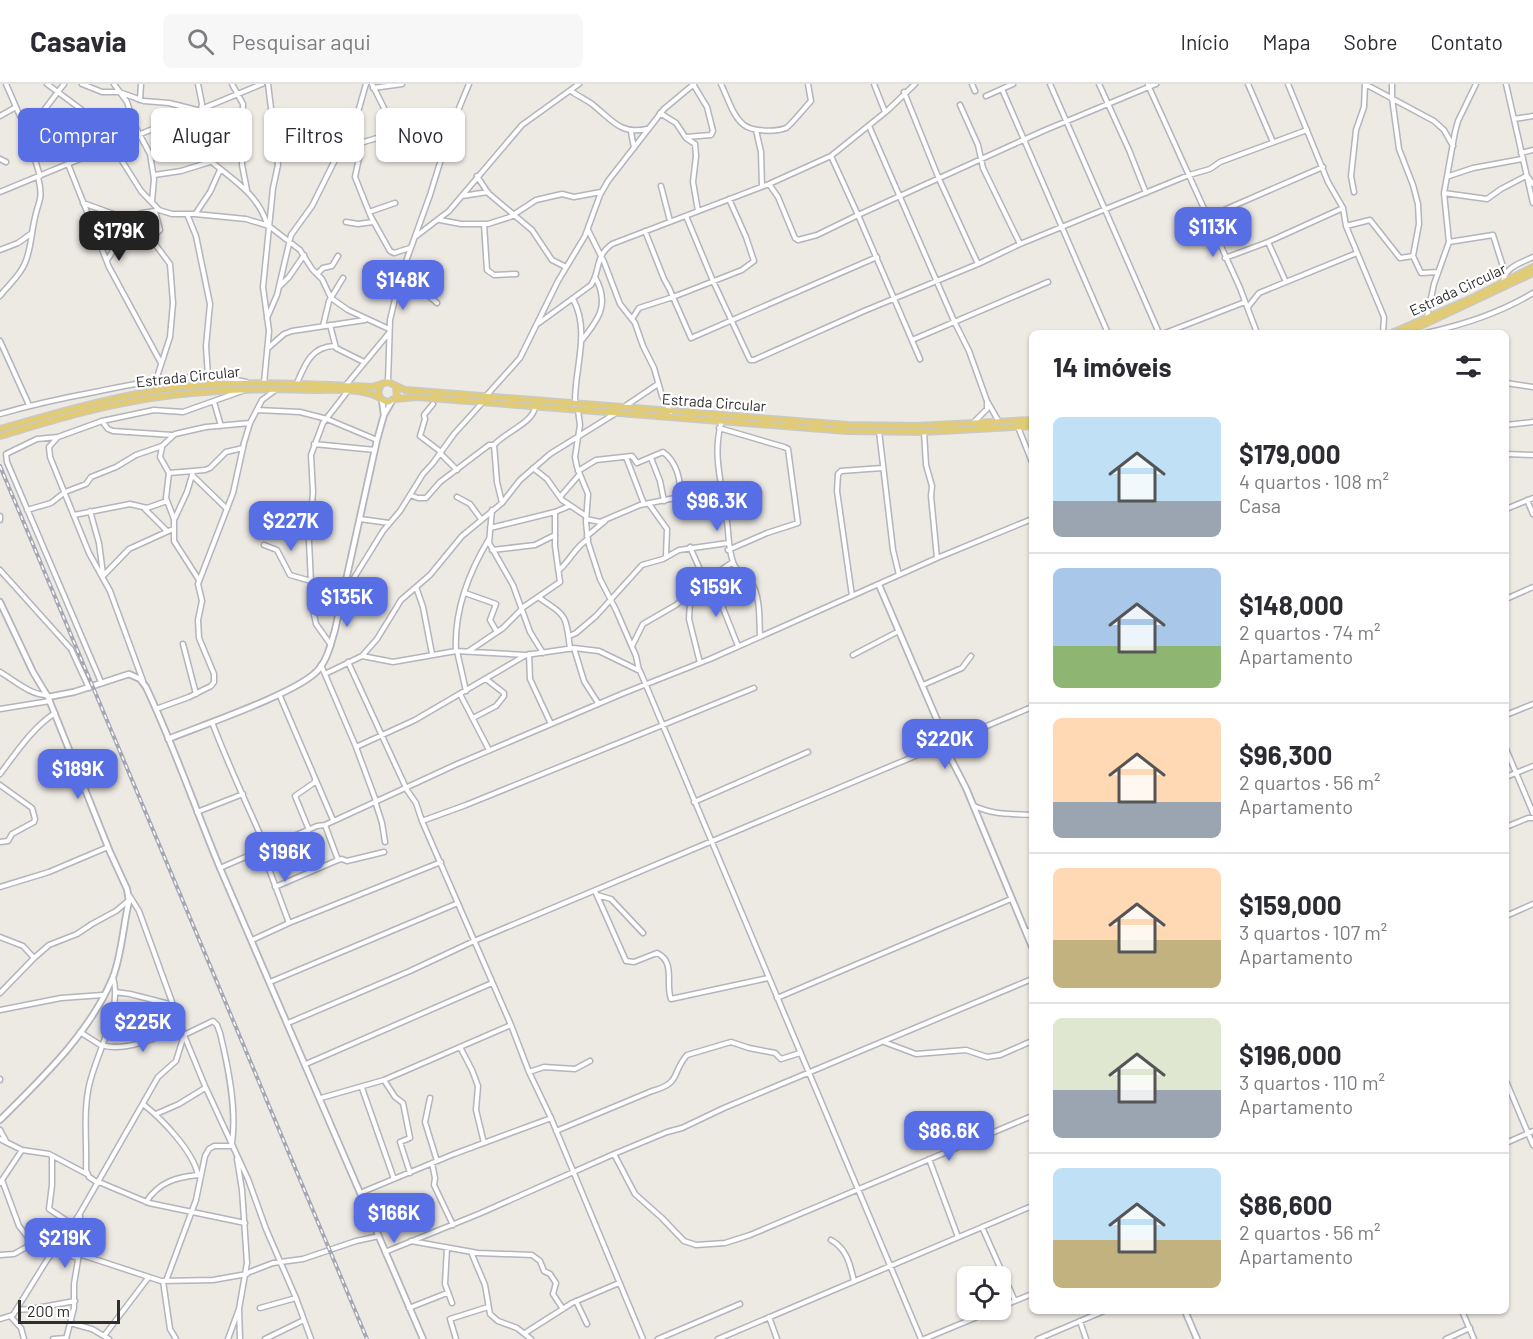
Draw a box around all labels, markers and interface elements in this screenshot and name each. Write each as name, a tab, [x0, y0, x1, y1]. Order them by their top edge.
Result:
search box	[163, 14, 583, 68]
text: Casavia	[30, 24, 127, 58]
icon: search	[184, 25, 217, 58]
text: Pesquisar aqui	[232, 28, 371, 54]
text: Início	[1181, 29, 1229, 54]
text: Mapa	[1262, 29, 1311, 54]
text: Sobre	[1344, 29, 1397, 54]
text: Contato	[1430, 29, 1503, 54]
chip: Comprar	[18, 108, 139, 162]
chip: Alugar	[151, 108, 252, 162]
chip: Filtros	[264, 108, 364, 162]
chip: Novo	[376, 108, 465, 162]
pin: $113K	[1171, 207, 1255, 258]
pin: $179K	[77, 211, 161, 262]
text: $113K	[1188, 214, 1238, 238]
text: $179K	[93, 218, 145, 242]
street label: Estrada Circular	[1406, 259, 1509, 319]
pin: $148K	[361, 260, 445, 311]
text: $148K	[376, 267, 430, 291]
icon: filters	[1452, 350, 1485, 383]
text: 14 imóveis	[1053, 351, 1171, 382]
street label: Estrada Circular	[135, 362, 241, 390]
street label: Estrada Circular	[661, 389, 767, 415]
text: $179,000	[1239, 438, 1340, 469]
icon: home	[1101, 441, 1173, 513]
text: 4 quartos · 108 m²	[1239, 469, 1389, 493]
pin: $96.3K	[668, 481, 766, 532]
text: $96.3K	[686, 488, 748, 512]
text: Casa	[1239, 493, 1281, 517]
pin: $227K	[249, 501, 333, 552]
text: $227K	[263, 508, 319, 532]
pin: $159K	[674, 567, 758, 618]
text: $159K	[690, 574, 742, 598]
pin: $135K	[305, 577, 389, 628]
text: $135K	[321, 584, 373, 608]
text: $148,000	[1239, 589, 1344, 620]
icon: home	[1101, 592, 1173, 664]
text: 2 quartos · 74 m²	[1239, 620, 1381, 644]
text: Apartamento	[1239, 644, 1353, 668]
pin: $220K	[903, 719, 987, 770]
text: $220K	[916, 726, 974, 750]
text: $96,300	[1239, 739, 1332, 770]
icon: home	[1101, 742, 1173, 814]
pin: $189K	[36, 749, 120, 800]
text: $189K	[52, 756, 104, 780]
text: 2 quartos · 56 m²	[1239, 770, 1381, 794]
text: Apartamento	[1239, 794, 1353, 818]
pin: $196K	[243, 832, 327, 883]
text: $196K	[259, 839, 311, 863]
text: $159,000	[1239, 889, 1342, 920]
icon: home	[1101, 892, 1173, 964]
text: 3 quartos · 107 m²	[1239, 920, 1387, 944]
text: Apartamento	[1239, 944, 1353, 968]
pin: $225K	[101, 1002, 185, 1053]
text: $225K	[114, 1009, 172, 1033]
text: $196,000	[1239, 1039, 1342, 1070]
icon: home	[1101, 1042, 1173, 1114]
text: 3 quartos · 110 m²	[1239, 1070, 1385, 1094]
text: Apartamento	[1239, 1094, 1353, 1118]
pin: $86.6K	[900, 1111, 998, 1162]
text: $86.6K	[918, 1118, 980, 1142]
text: $86,600	[1239, 1189, 1332, 1220]
icon: home	[1101, 1192, 1173, 1264]
pin: $166K	[352, 1193, 436, 1244]
text: $166K	[368, 1200, 420, 1224]
pin: $219K	[23, 1218, 107, 1269]
text: 2 quartos · 56 m²	[1239, 1220, 1381, 1244]
text: $219K	[39, 1225, 91, 1249]
text: Apartamento	[1239, 1244, 1353, 1268]
map controls	[957, 1266, 1011, 1320]
button: locate	[957, 1266, 1011, 1320]
scale bar	[18, 1297, 120, 1324]
text: 200 m	[27, 1301, 70, 1320]

